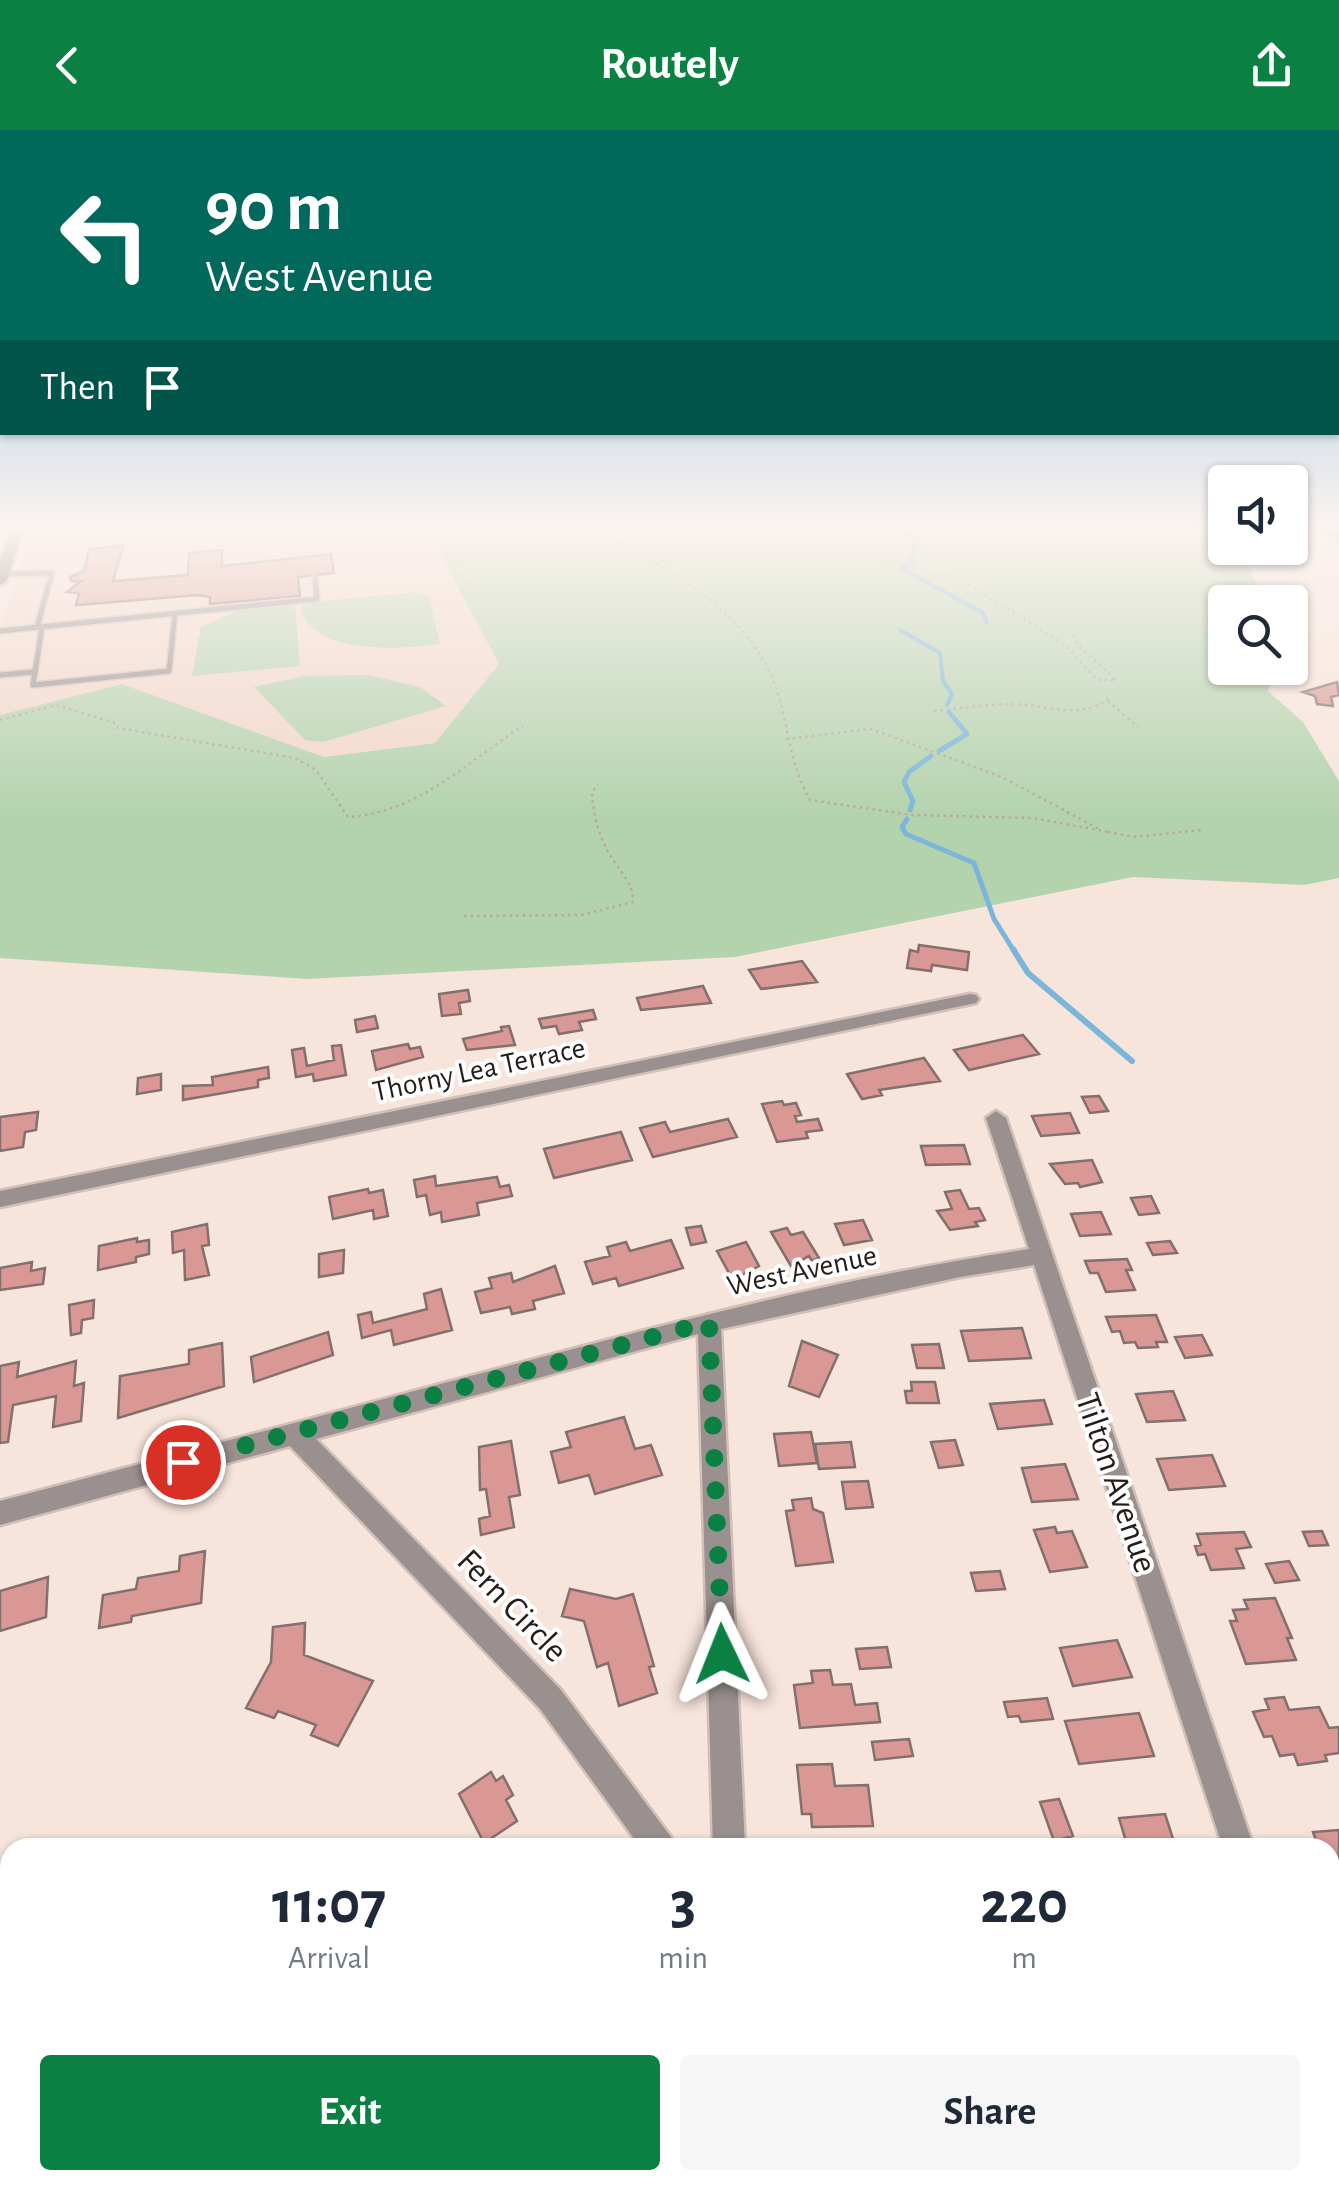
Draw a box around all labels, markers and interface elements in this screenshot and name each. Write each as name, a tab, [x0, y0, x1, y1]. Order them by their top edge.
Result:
icon: back	[40, 38, 95, 93]
icon: share	[1244, 38, 1299, 93]
text: Routely	[600, 42, 739, 87]
icon: left	[40, 170, 170, 300]
text: 90 m	[205, 173, 342, 243]
text: West Avenue	[205, 255, 434, 300]
icon: arrive	[135, 360, 190, 415]
text: Then	[40, 369, 115, 407]
map controls	[1208, 465, 1308, 685]
button: sound	[1208, 465, 1308, 565]
button: search	[1208, 585, 1308, 685]
street label: Thorny Lea Terrace	[370, 1033, 588, 1107]
street label: West Avenue	[724, 1240, 880, 1302]
street label: Tilton Avenue	[1069, 1389, 1163, 1577]
pin	[141, 1420, 226, 1505]
icon: arrive	[156, 1435, 211, 1490]
street label: Fern Circle	[450, 1543, 574, 1669]
position arrow	[670, 1602, 774, 1706]
text: 11:07	[272, 1874, 386, 1934]
text: 3	[670, 1874, 696, 1934]
text: 220	[980, 1874, 1068, 1934]
text: Arrival	[288, 1942, 370, 1974]
text: min	[658, 1942, 708, 1974]
text: m	[1011, 1942, 1037, 1974]
button: Exit	[40, 2055, 660, 2170]
button: Share	[680, 2055, 1300, 2170]

